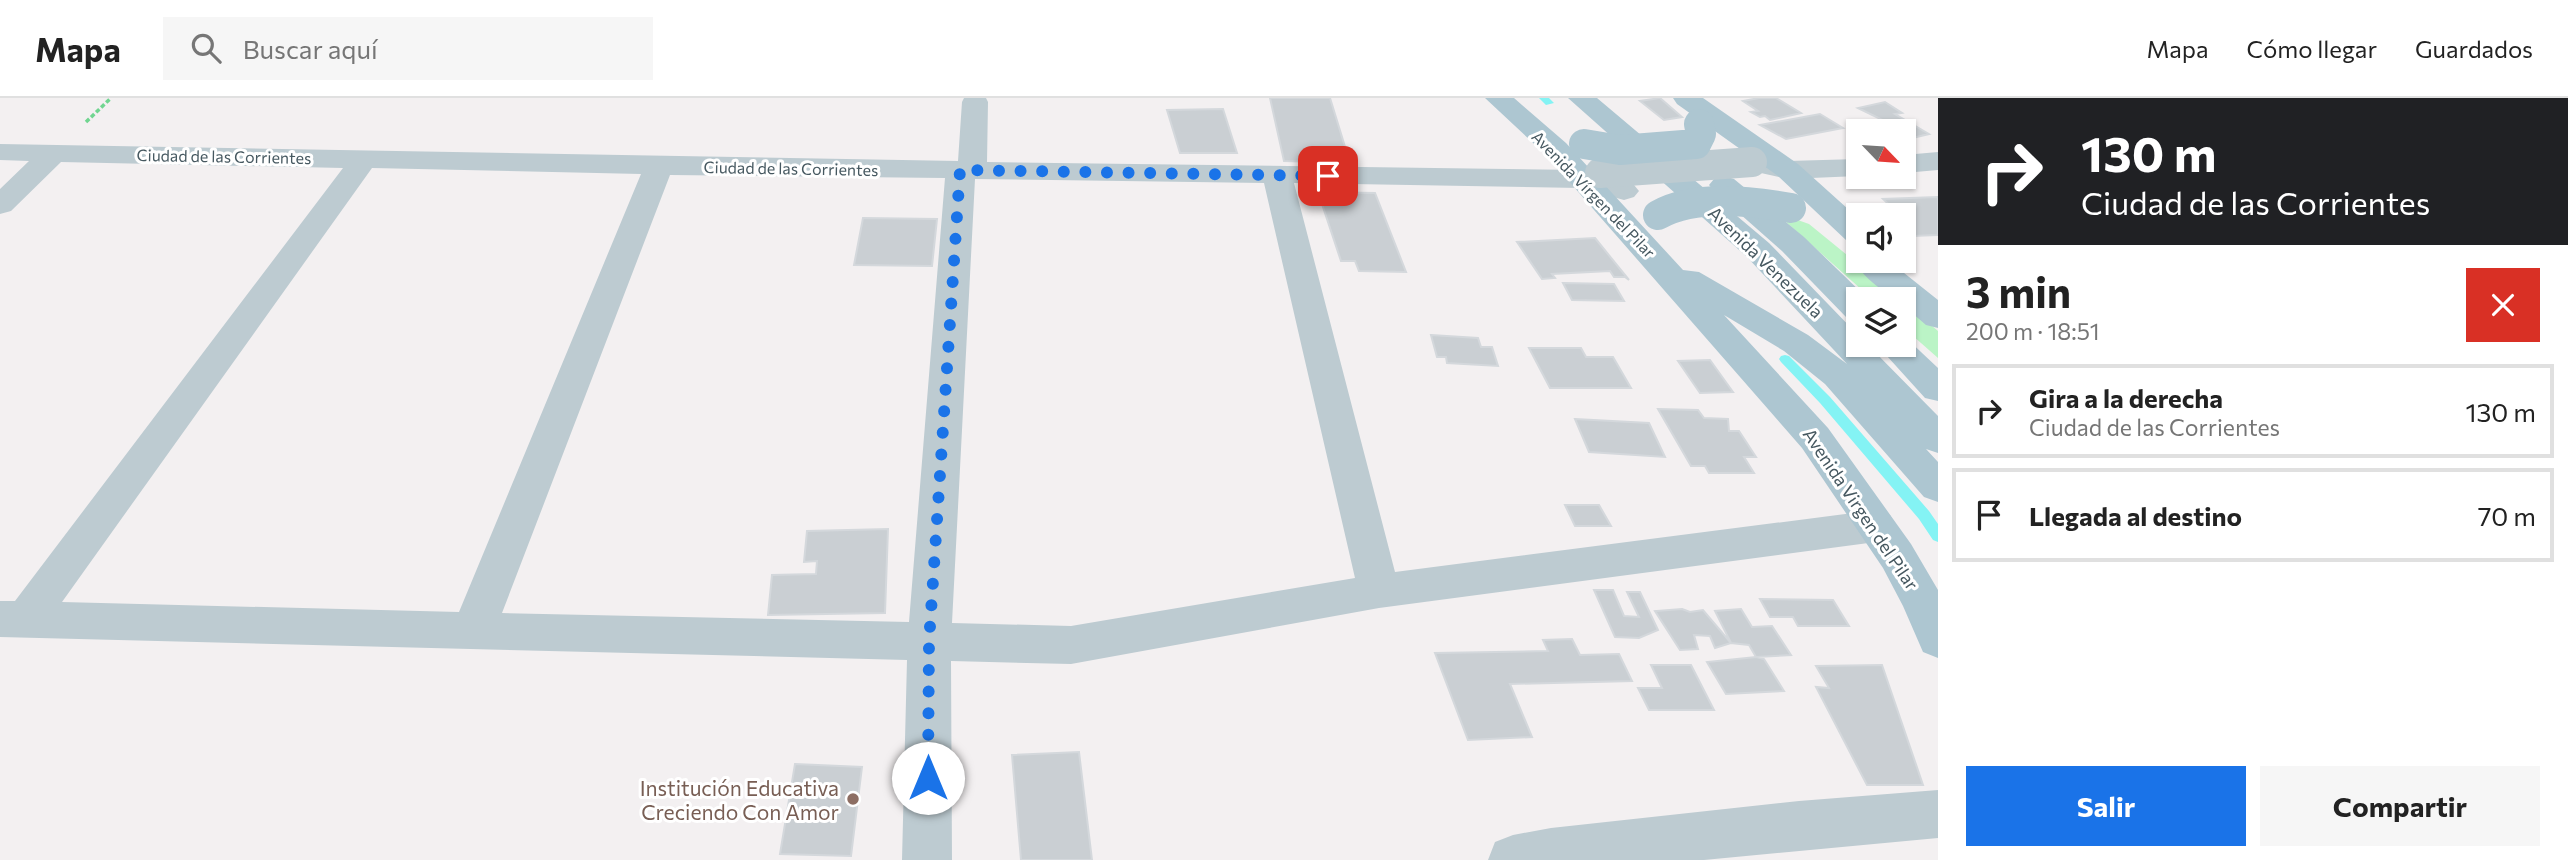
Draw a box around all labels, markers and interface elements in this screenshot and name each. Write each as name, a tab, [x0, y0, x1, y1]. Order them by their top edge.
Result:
search box	[163, 17, 653, 80]
text: Mapa	[35, 28, 121, 69]
icon: search	[187, 29, 225, 67]
text: Buscar aquí	[243, 33, 378, 64]
text: Mapa	[2146, 34, 2209, 63]
text: Cómo llegar	[2247, 34, 2377, 63]
text: Guardados	[2415, 34, 2533, 63]
north arrow	[1846, 119, 1916, 189]
map controls	[1846, 119, 1916, 357]
text: 130 m	[2081, 122, 2216, 182]
icon: right	[1966, 126, 2057, 217]
street label: Avenida Vírgen del Pilar	[1528, 127, 1660, 262]
street label: Ciudad de las Corrientes	[137, 145, 311, 167]
pin	[1298, 146, 1358, 206]
street label: Ciudad de las Corrientes	[704, 157, 878, 179]
icon: arrive	[1309, 157, 1347, 195]
text: Ciudad de las Corrientes	[2081, 182, 2430, 222]
street label: Avenida Venezuela	[1704, 202, 1828, 322]
button: sound	[1846, 203, 1916, 273]
text: 3 min	[1966, 265, 2071, 317]
button: close	[2466, 268, 2540, 342]
button: layers	[1846, 287, 1916, 357]
text: 200 m · 18:51	[1966, 317, 2100, 345]
text: Gira a la derecha	[2029, 382, 2223, 413]
icon: right	[1970, 392, 2008, 430]
text: 130 m	[2465, 396, 2536, 427]
text: Ciudad de las Corrientes	[2029, 413, 2280, 441]
street label: Avenida Virgen del Pilar	[1799, 424, 1923, 594]
icon: arrive	[1970, 496, 2008, 534]
text: Llegada al destino	[2029, 500, 2242, 531]
text: 70 m	[2478, 500, 2536, 531]
position arrow	[891, 741, 965, 815]
button: Salir	[1966, 766, 2246, 846]
button: Compartir	[2260, 766, 2540, 846]
place label: Institución Educativa Creciendo Con Amor	[640, 775, 839, 824]
marker: Institución Educativa Creciendo Con Amor	[845, 791, 861, 807]

